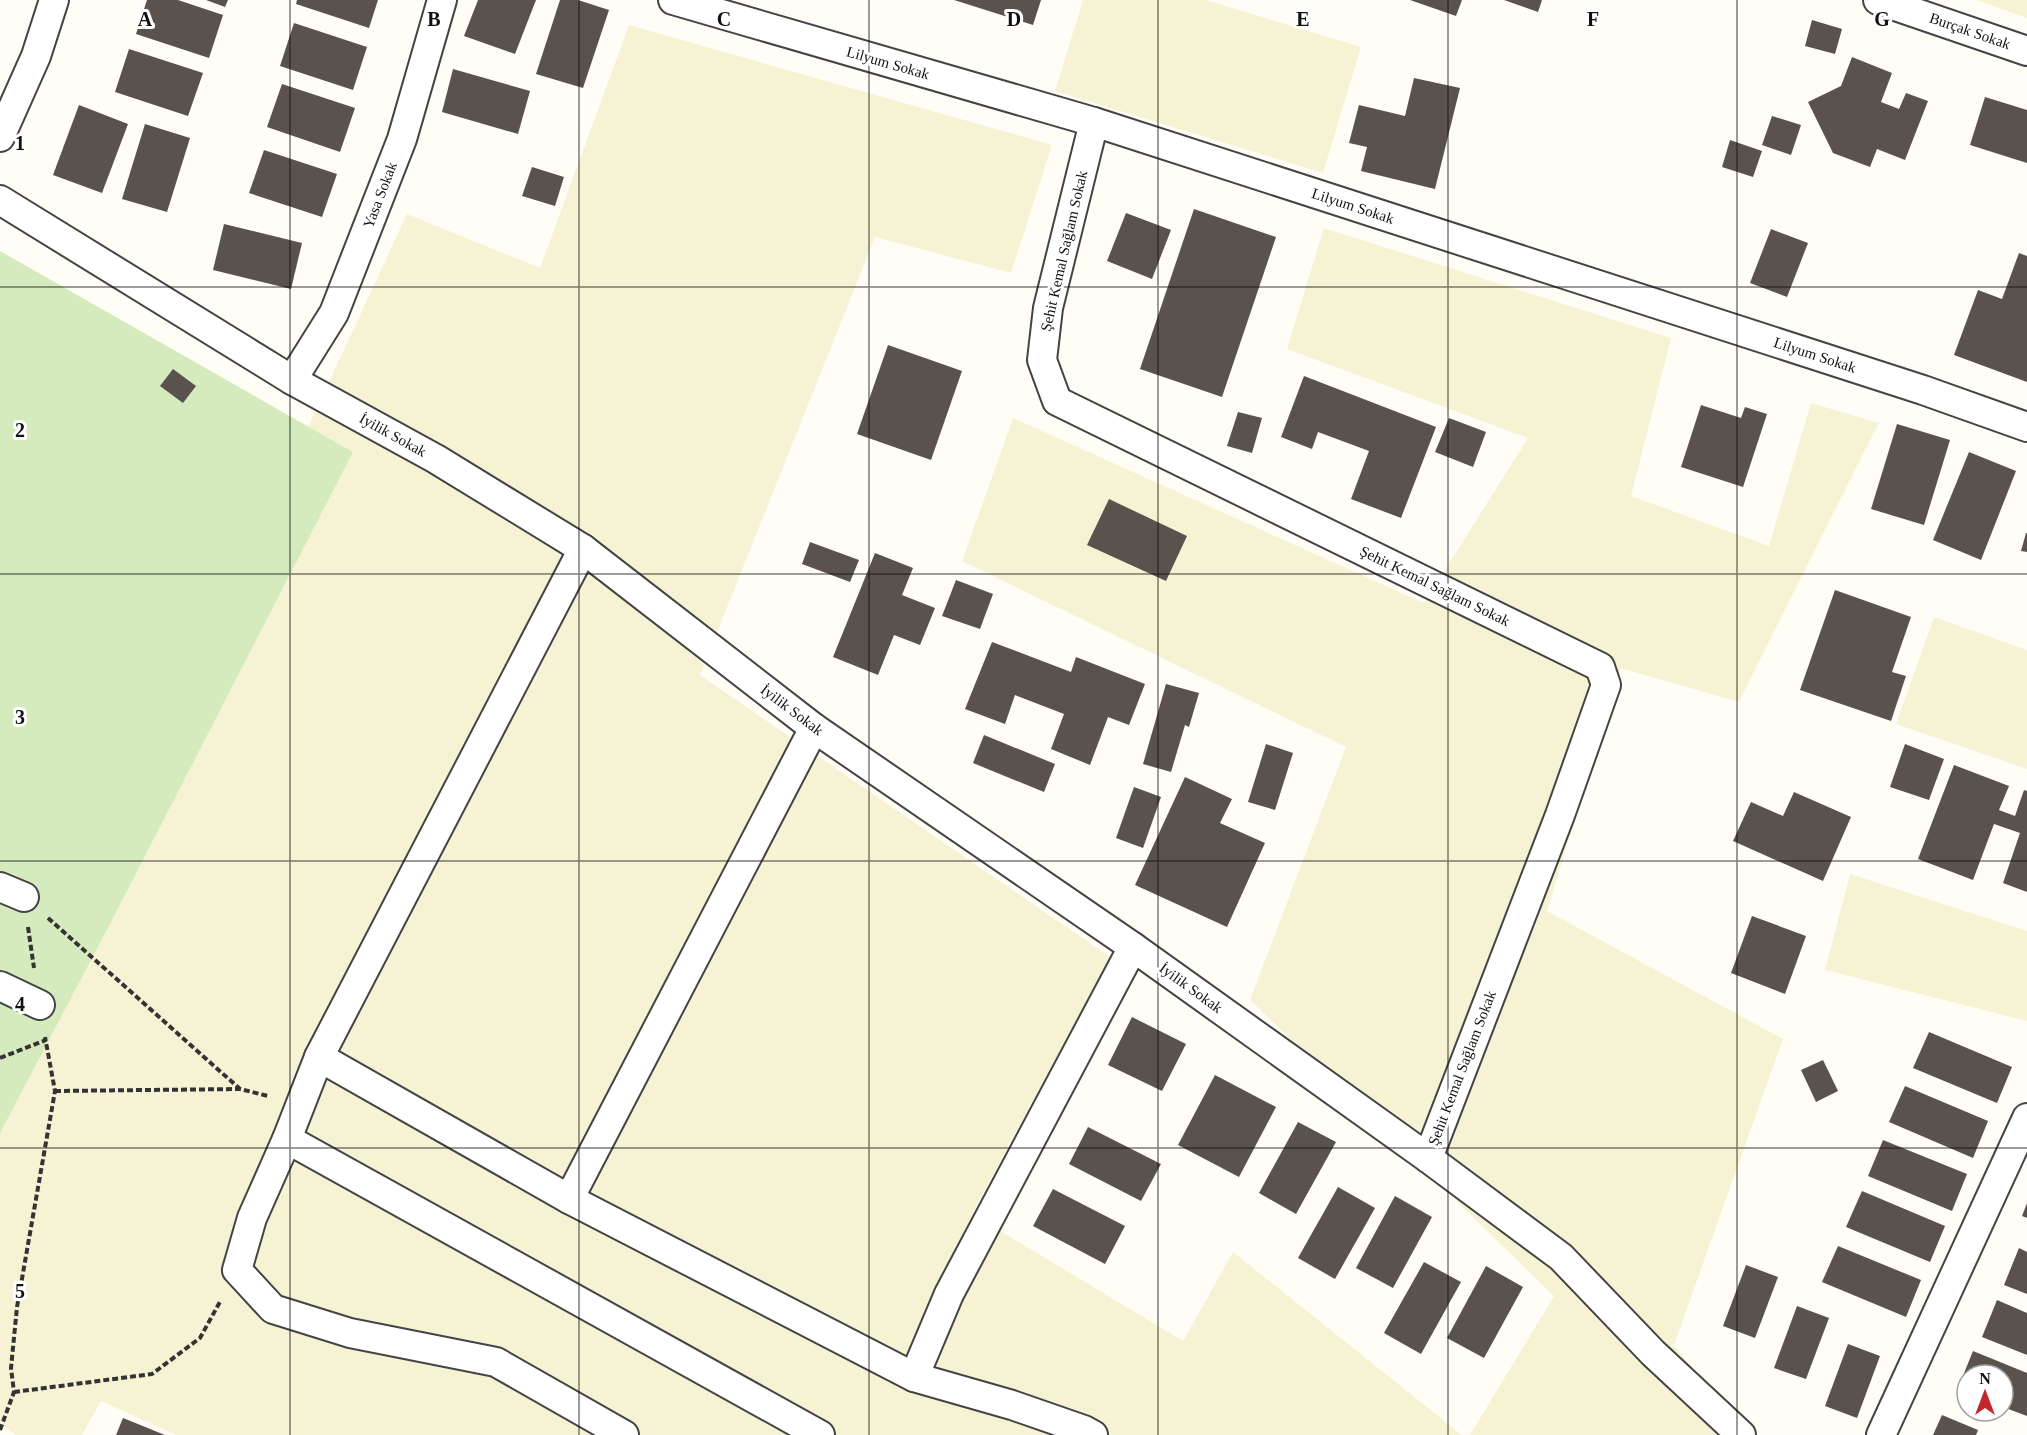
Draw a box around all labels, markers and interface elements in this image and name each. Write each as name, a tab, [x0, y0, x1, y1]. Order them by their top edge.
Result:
text: A	[138, 8, 153, 30]
text: B	[427, 8, 441, 30]
text: C	[717, 8, 731, 30]
text: D	[1007, 8, 1021, 30]
text: E	[1296, 8, 1310, 30]
text: F	[1587, 8, 1599, 30]
text: G	[1874, 8, 1890, 30]
street label: Burçak Sokak	[1927, 10, 2013, 52]
street label: Lilyum Sokak	[845, 44, 932, 83]
text: 1	[15, 132, 25, 154]
street label: Yasa Sokak	[360, 159, 400, 230]
street label: Şehit Kemal Sağlam Sokak	[1038, 169, 1090, 333]
street label: Lilyum Sokak	[1310, 185, 1397, 227]
street label: Lilyum Sokak	[1772, 334, 1859, 376]
street label: İyilik Sokak	[357, 410, 430, 460]
text: 2	[15, 419, 25, 441]
street label: Şehit Kemal Sağlam Sokak	[1358, 543, 1513, 629]
street label: İyilik Sokak	[758, 681, 827, 739]
text: 3	[15, 706, 25, 728]
street label: İyilik Sokak	[1156, 960, 1226, 1016]
street label: Şehit Kemal Sağlam Sokak	[1425, 988, 1499, 1148]
text: 4	[15, 993, 25, 1015]
text: 5	[15, 1280, 25, 1302]
north arrow	[1955, 1363, 2015, 1423]
text: N	[1979, 1370, 1991, 1387]

